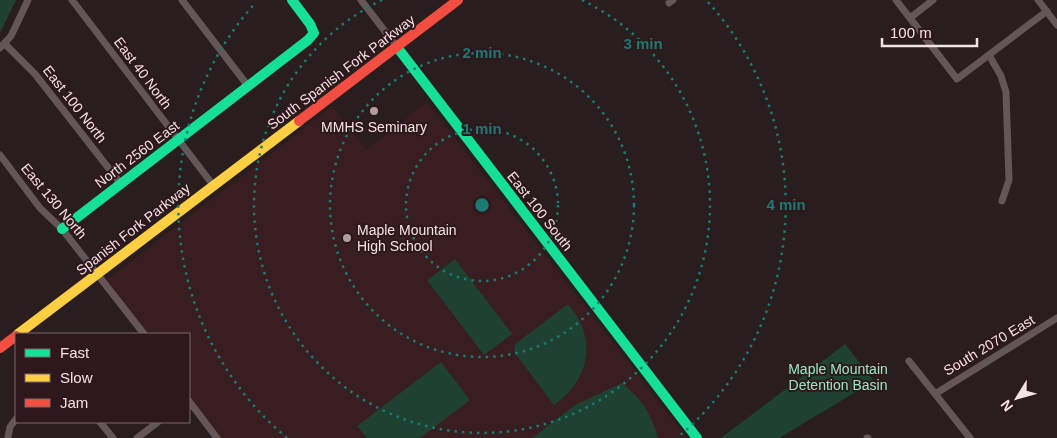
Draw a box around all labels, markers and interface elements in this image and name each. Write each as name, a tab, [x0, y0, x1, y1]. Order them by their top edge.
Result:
street label: South Spanish Fork Parkway	[264, 11, 418, 133]
scale bar	[882, 15, 977, 47]
text: 100 m	[890, 24, 932, 41]
street label: East 40 North	[111, 34, 175, 112]
text: 3 min	[623, 35, 663, 52]
text: 2 min	[462, 44, 502, 61]
street label: East 100 North	[40, 62, 110, 146]
marker: MMHS Seminary	[368, 105, 380, 117]
street label: North 2560 East	[92, 117, 182, 191]
place label: MMHS Seminary	[321, 119, 427, 135]
text: 1 min	[462, 120, 502, 137]
street label: East 130 North	[18, 160, 90, 242]
street label: East 100 South	[504, 168, 576, 254]
street label: Spanish Fork Parkway	[73, 180, 193, 278]
centre of rings	[473, 196, 491, 214]
text: 4 min	[766, 196, 806, 213]
place label: Maple Mountain High School	[357, 222, 457, 254]
marker: Maple Mountain High School	[341, 232, 353, 244]
street label: South 2070 East	[941, 311, 1038, 379]
legend	[15, 333, 190, 423]
text: Fast	[60, 344, 90, 361]
park label: Maple Mountain Detention Basin	[788, 361, 888, 393]
text: Slow	[60, 369, 93, 386]
north arrow	[992, 373, 1042, 423]
text: Jam	[60, 394, 88, 411]
text: N	[997, 397, 1016, 415]

